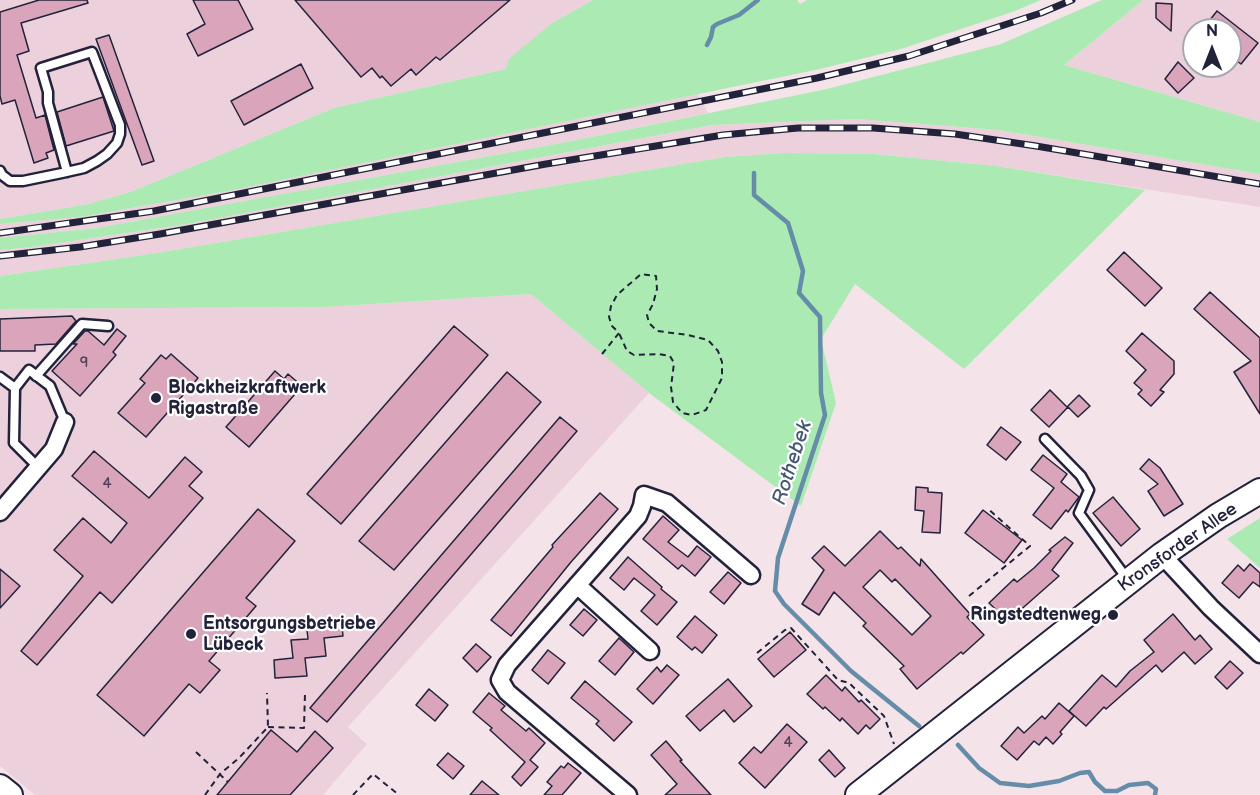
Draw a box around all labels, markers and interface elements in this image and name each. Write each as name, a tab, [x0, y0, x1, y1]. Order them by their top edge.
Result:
north arrow	[1182, 18, 1242, 78]
text: N	[1206, 22, 1218, 41]
house number: 9	[80, 354, 88, 372]
place label: Blockheizkraftwerk Rigastraße	[168, 377, 326, 420]
marker: Blockheizkraftwerk Rigastraße	[149, 391, 163, 405]
water label: Rothebek	[768, 418, 818, 508]
house number: 4	[102, 475, 112, 493]
street label: Kronsforder Allee	[1114, 499, 1242, 597]
place label: Ringstedtenweg	[970, 604, 1101, 626]
marker: Ringstedtenweg	[1106, 608, 1120, 622]
place label: Entsorgungsbetriebe Lübeck	[203, 613, 376, 656]
marker: Entsorgungsbetriebe Lübeck	[184, 627, 198, 641]
house number: 4	[783, 734, 793, 752]

